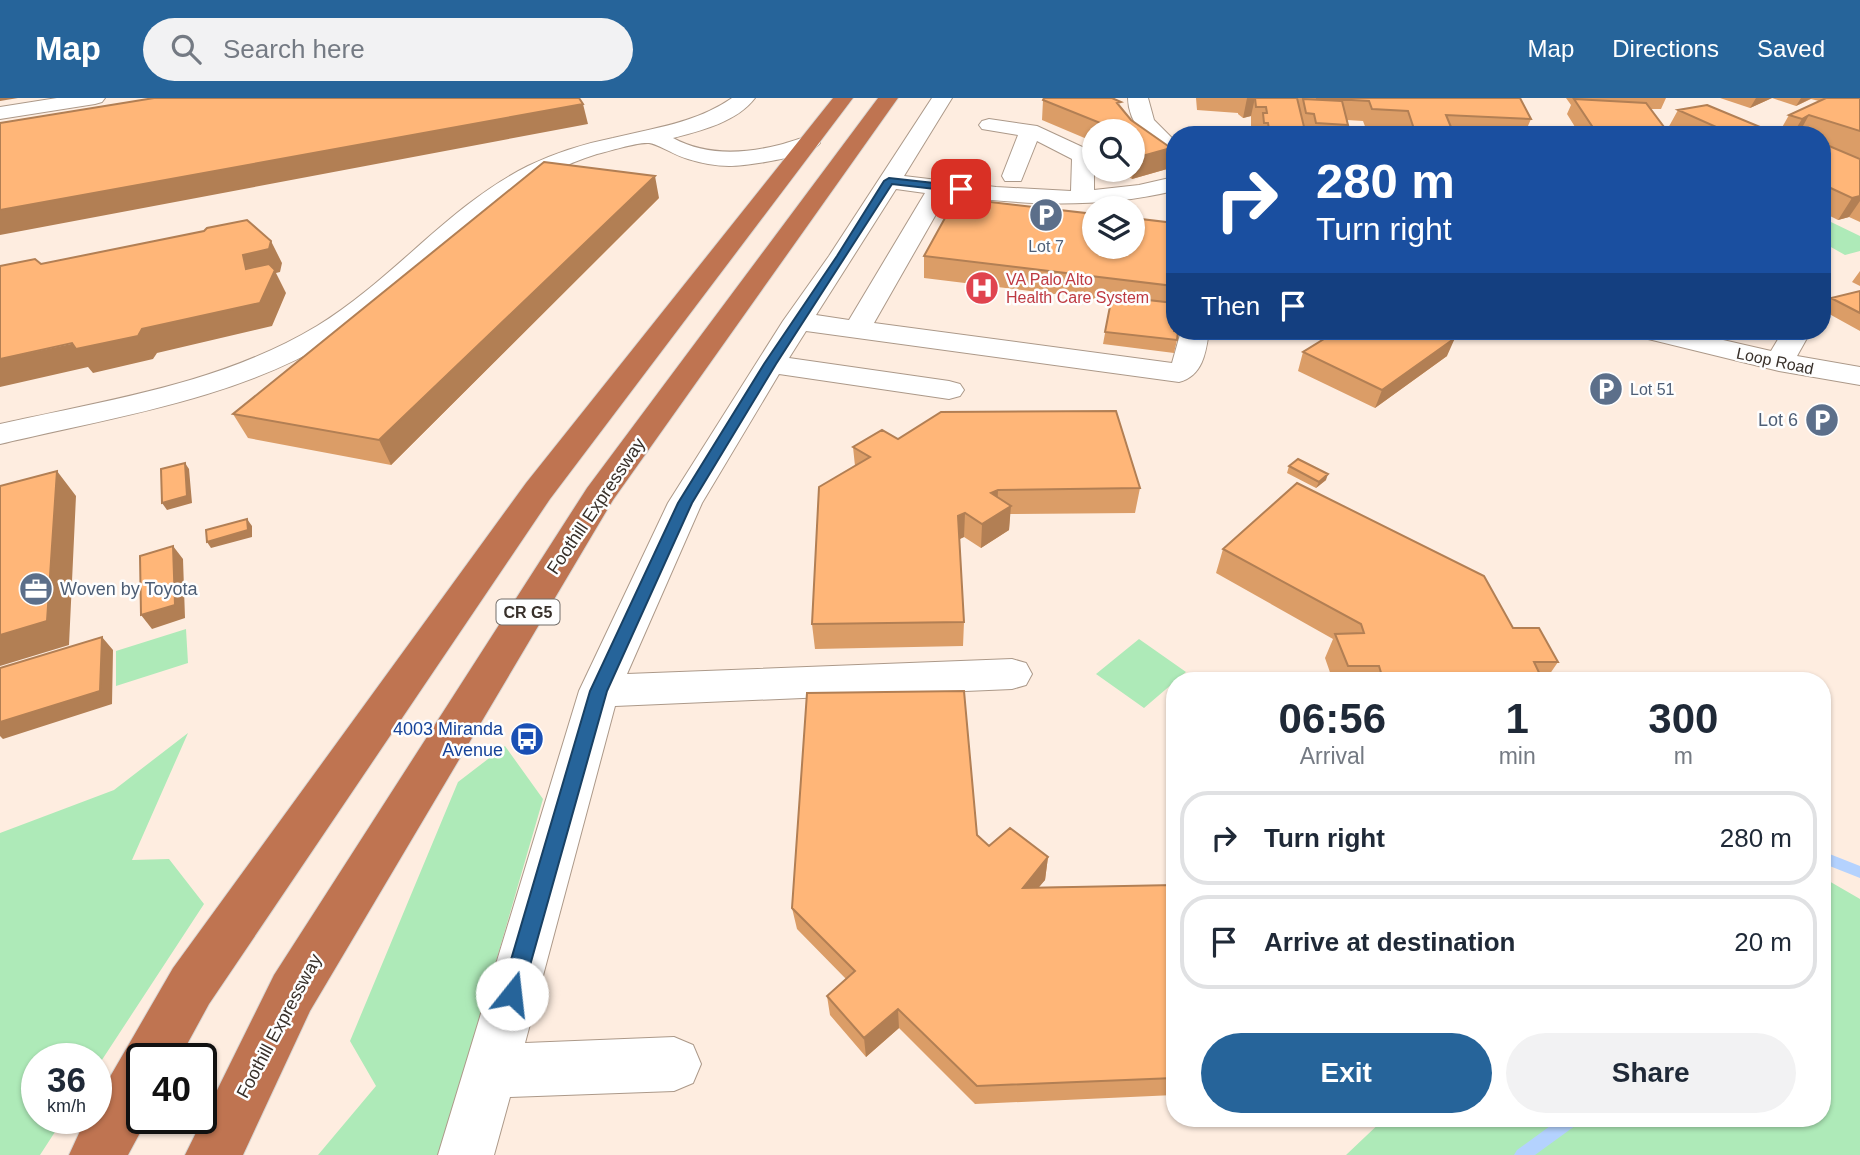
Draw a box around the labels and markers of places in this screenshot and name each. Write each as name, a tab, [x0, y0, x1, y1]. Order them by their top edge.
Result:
pin	[931, 159, 991, 219]
parking icon: Lot 7	[1027, 196, 1065, 234]
place label: Lot 7	[1028, 238, 1064, 255]
hospital icon: VA Palo Alto Health Care System	[963, 269, 1001, 307]
place label: VA Palo Alto Health Care System	[1006, 271, 1149, 306]
parking icon: Lot 51	[1587, 370, 1625, 408]
place label: Lot 51	[1630, 381, 1675, 398]
parking icon: Lot 6	[1803, 401, 1841, 439]
place label: Lot 6	[1758, 410, 1798, 430]
office icon: Woven by Toyota	[17, 570, 55, 608]
place label: Woven by Toyota	[60, 579, 198, 599]
place label: 4003 Miranda Avenue	[393, 719, 504, 760]
bus stop icon: 4003 Miranda Avenue	[508, 720, 546, 758]

